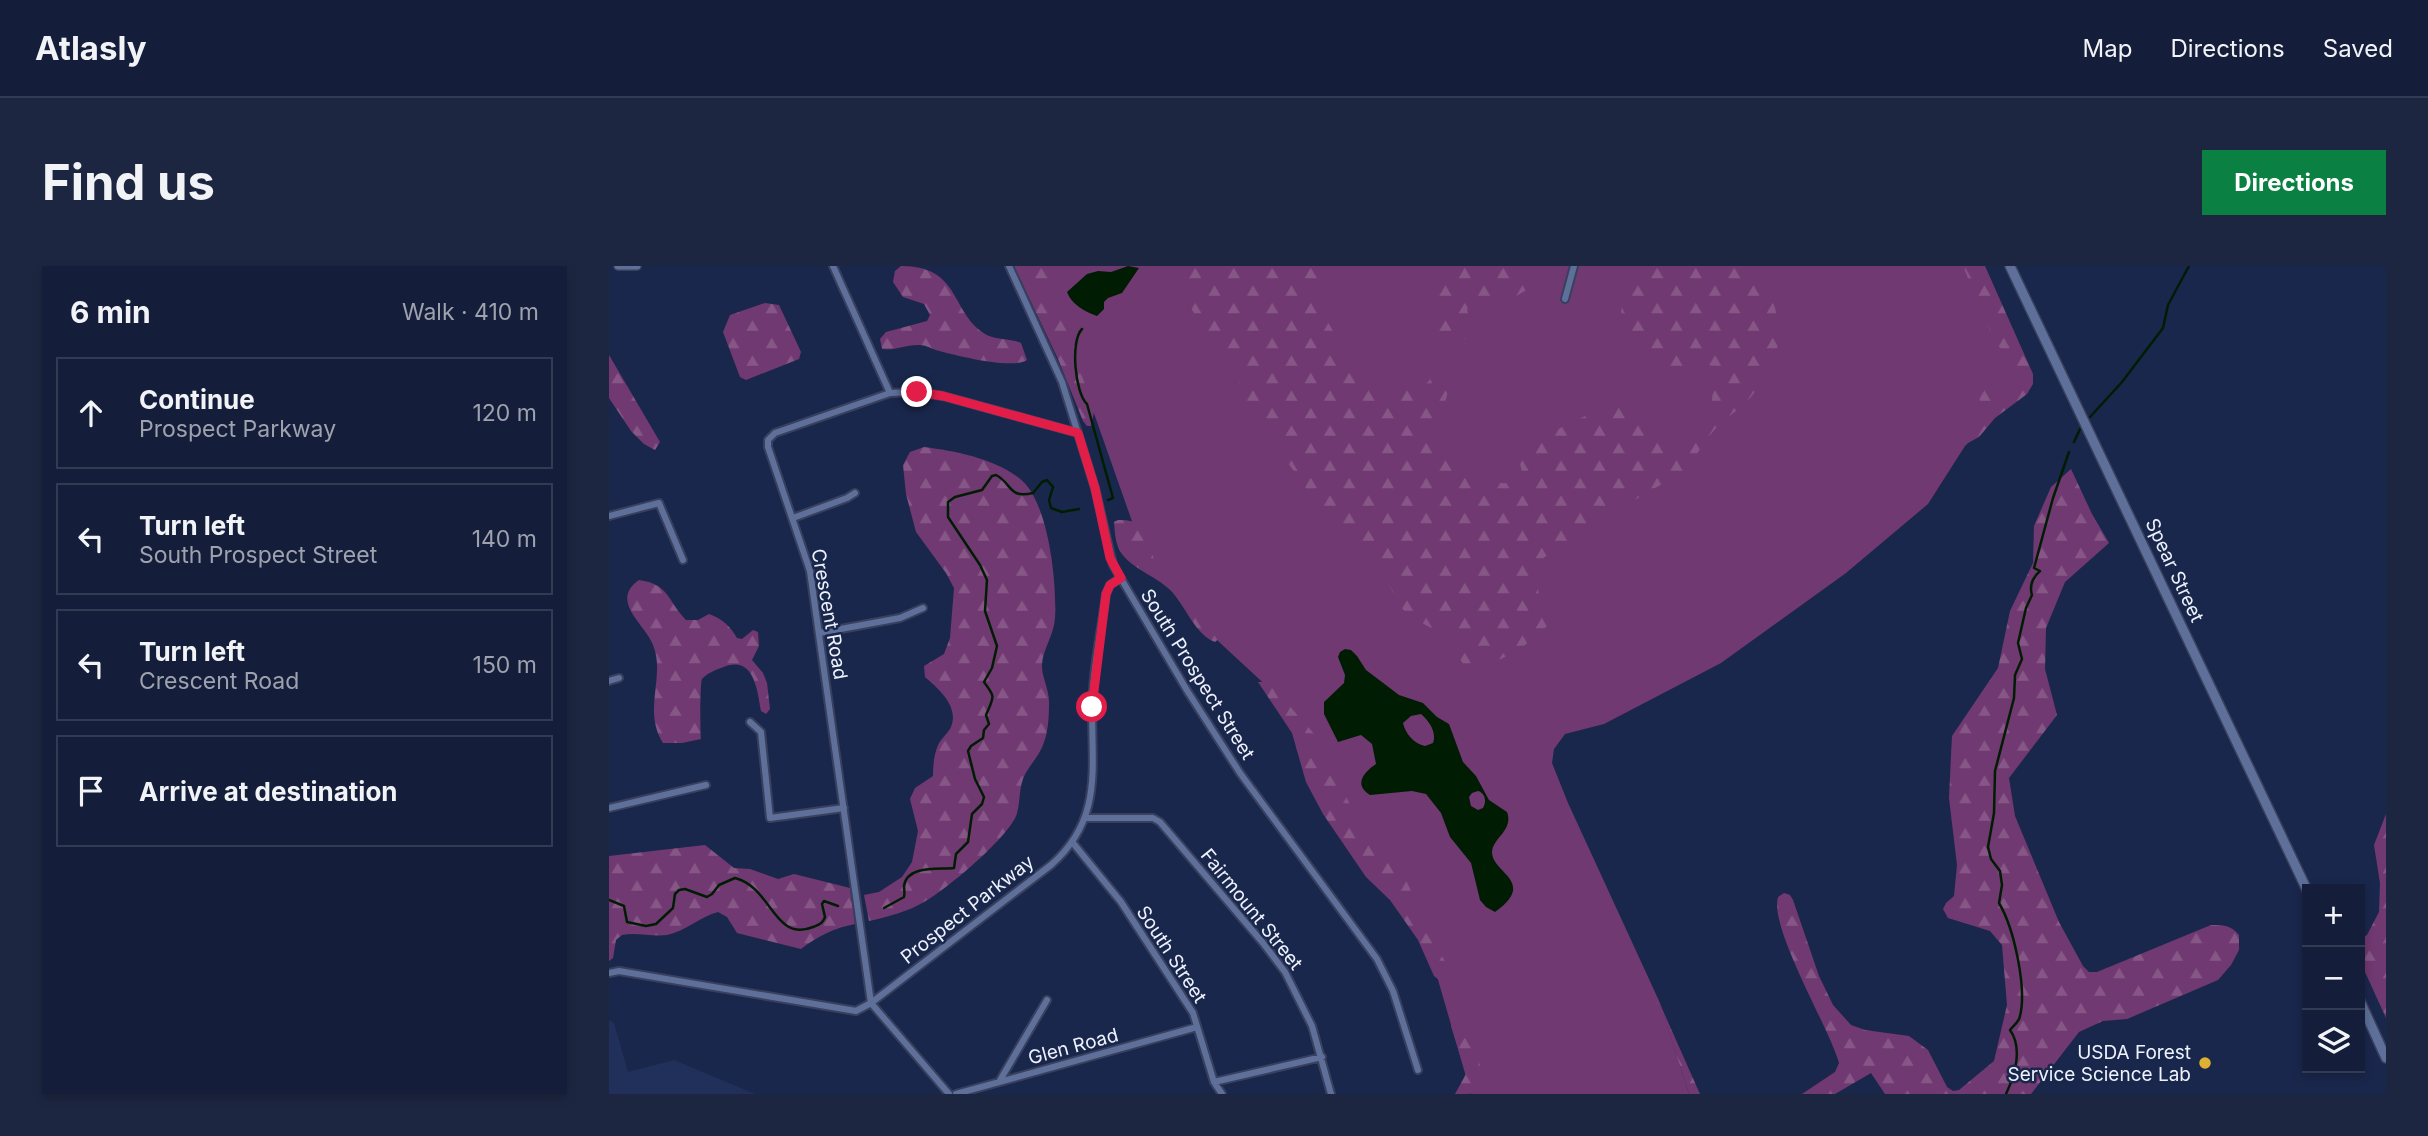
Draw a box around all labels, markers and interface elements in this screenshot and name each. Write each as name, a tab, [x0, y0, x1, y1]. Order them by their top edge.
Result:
text: Atlasly	[35, 28, 147, 68]
text: Map	[2083, 34, 2132, 63]
text: Directions	[2170, 34, 2285, 63]
text: Saved	[2323, 34, 2393, 63]
button: Directions	[2202, 150, 2386, 215]
text: Find us	[42, 153, 215, 212]
text: 6 min	[70, 294, 151, 330]
text: Walk · 410 m	[402, 298, 539, 326]
route end	[901, 376, 932, 407]
text: Continue	[139, 384, 255, 415]
icon: ahead	[72, 394, 110, 432]
text: 120 m	[472, 399, 537, 427]
text: Prospect Parkway	[139, 415, 336, 443]
text: Turn left	[139, 510, 245, 541]
street label: Spear Street	[2140, 515, 2209, 626]
icon: left	[72, 520, 110, 558]
text: 140 m	[472, 525, 537, 553]
text: South Prospect Street	[139, 541, 377, 569]
street label: Crescent Road	[807, 547, 852, 681]
street label: South Prospect Street	[1136, 585, 1259, 764]
text: Turn left	[139, 636, 245, 667]
icon: left	[72, 646, 110, 684]
text: 150 m	[473, 651, 537, 679]
text: Crescent Road	[139, 667, 299, 695]
route start	[1076, 691, 1107, 722]
icon: arrive	[72, 772, 110, 810]
text: Arrive at destination	[139, 776, 398, 807]
street label: Fairmount Street	[1196, 844, 1307, 975]
street label: Prospect Parkway	[896, 850, 1039, 969]
map controls	[2302, 884, 2365, 1073]
button: +	[2302, 884, 2365, 947]
street label: South Street	[1132, 901, 1212, 1007]
button: −	[2302, 947, 2365, 1010]
button: layers	[2302, 1010, 2365, 1073]
street label: Glen Road	[1026, 1023, 1121, 1070]
place label: USDA Forest Service Science Lab	[2007, 1041, 2191, 1086]
marker: USDA Forest Service Science Lab	[2197, 1055, 2213, 1071]

